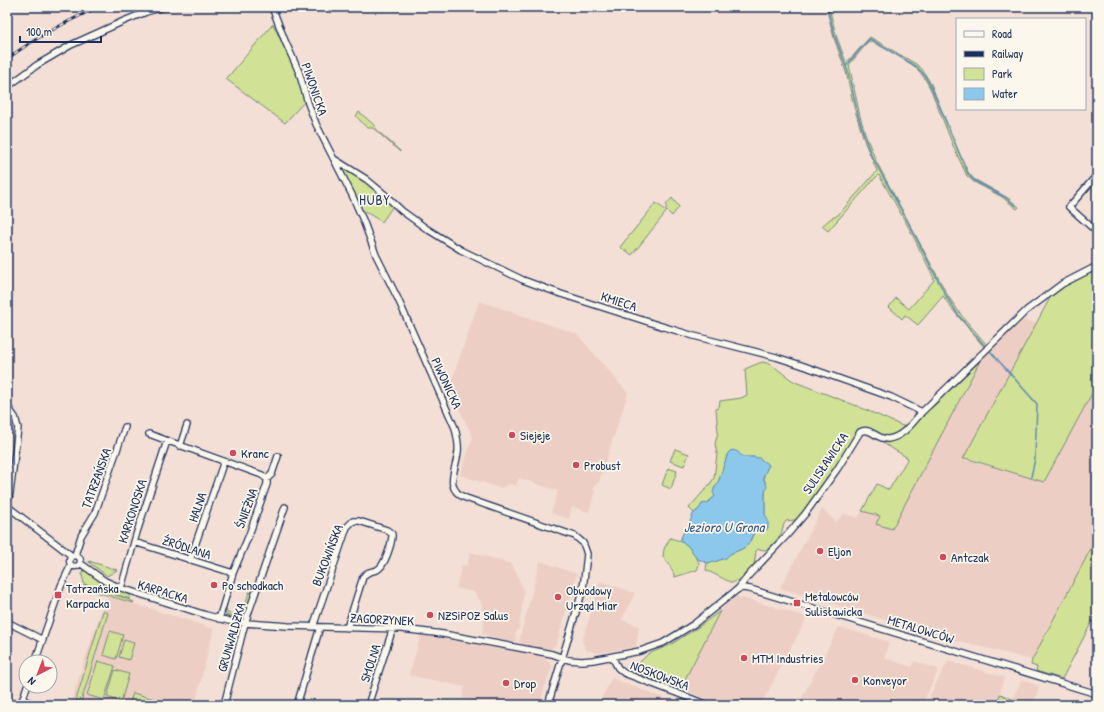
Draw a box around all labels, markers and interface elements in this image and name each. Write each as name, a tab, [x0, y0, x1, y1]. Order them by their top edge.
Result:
scale bar	[20, 18, 101, 44]
legend	[956, 18, 1086, 110]
text: 100 m	[26, 23, 52, 40]
text: Road	[992, 25, 1012, 42]
text: Railway	[992, 45, 1023, 62]
street label: PIWONICKA	[298, 60, 333, 118]
text: Park	[992, 65, 1012, 82]
text: Water	[992, 85, 1018, 102]
district label: HUBY	[359, 190, 391, 209]
street label: KMIECA	[599, 287, 640, 315]
street label: PIWONICKA	[427, 354, 467, 412]
place label: Siejeje	[520, 426, 551, 444]
street label: SULISŁAWICKA	[798, 428, 853, 497]
marker: Siejeje	[507, 430, 517, 440]
place label: Kranc	[241, 444, 269, 462]
street label: TATRZAŃSKA	[77, 445, 116, 511]
marker: Kranc	[228, 448, 238, 458]
place label: Probust	[584, 456, 621, 474]
marker: Probust	[571, 460, 581, 470]
street label: KARKONOSKA	[113, 476, 151, 545]
street label: ŚNIEŻNA	[230, 485, 262, 531]
street label: HALNA	[184, 489, 211, 524]
water label: Jezioro U Grona	[684, 517, 766, 536]
street label: BUKOWIŃSKA	[307, 521, 347, 589]
street label: ŹRÓDLANA	[160, 531, 214, 564]
place label: Eljon	[828, 542, 851, 560]
marker: Eljon	[815, 546, 825, 556]
place label: Antczak	[951, 548, 989, 566]
marker: Antczak	[938, 552, 948, 562]
street label: KARPACKA	[136, 575, 191, 607]
place label: Po schodkach	[222, 576, 284, 594]
place label: Tatrzańska Karpacka	[66, 579, 119, 612]
marker: Po schodkach	[209, 580, 219, 590]
place label: Obwodowy Urząd Miar	[566, 581, 618, 614]
place label: Metalowców Sulisławicka	[805, 587, 862, 620]
marker: Tatrzańska Karpacka	[53, 590, 63, 600]
marker: Obwodowy Urząd Miar	[553, 592, 563, 602]
marker: Metalowców Sulisławicka	[792, 598, 802, 608]
street label: GRUNWALDZKA	[213, 600, 250, 674]
place label: NZSiPOZ Salus	[438, 606, 508, 624]
street label: ZAGORZYNEK	[350, 608, 415, 630]
marker: NZSiPOZ Salus	[425, 610, 435, 620]
street label: METALOWCÓW	[886, 610, 956, 648]
street label: SMOLNA	[355, 641, 385, 684]
place label: MTM Industries	[752, 649, 823, 667]
marker: MTM Industries	[739, 653, 749, 663]
north arrow	[18, 654, 58, 694]
street label: NOSKOWSKA	[628, 656, 692, 695]
place label: Konveyor	[863, 671, 907, 689]
text: N	[24, 674, 38, 689]
place label: Drop	[514, 674, 536, 692]
marker: Konveyor	[850, 675, 860, 685]
marker: Drop	[501, 678, 511, 688]

